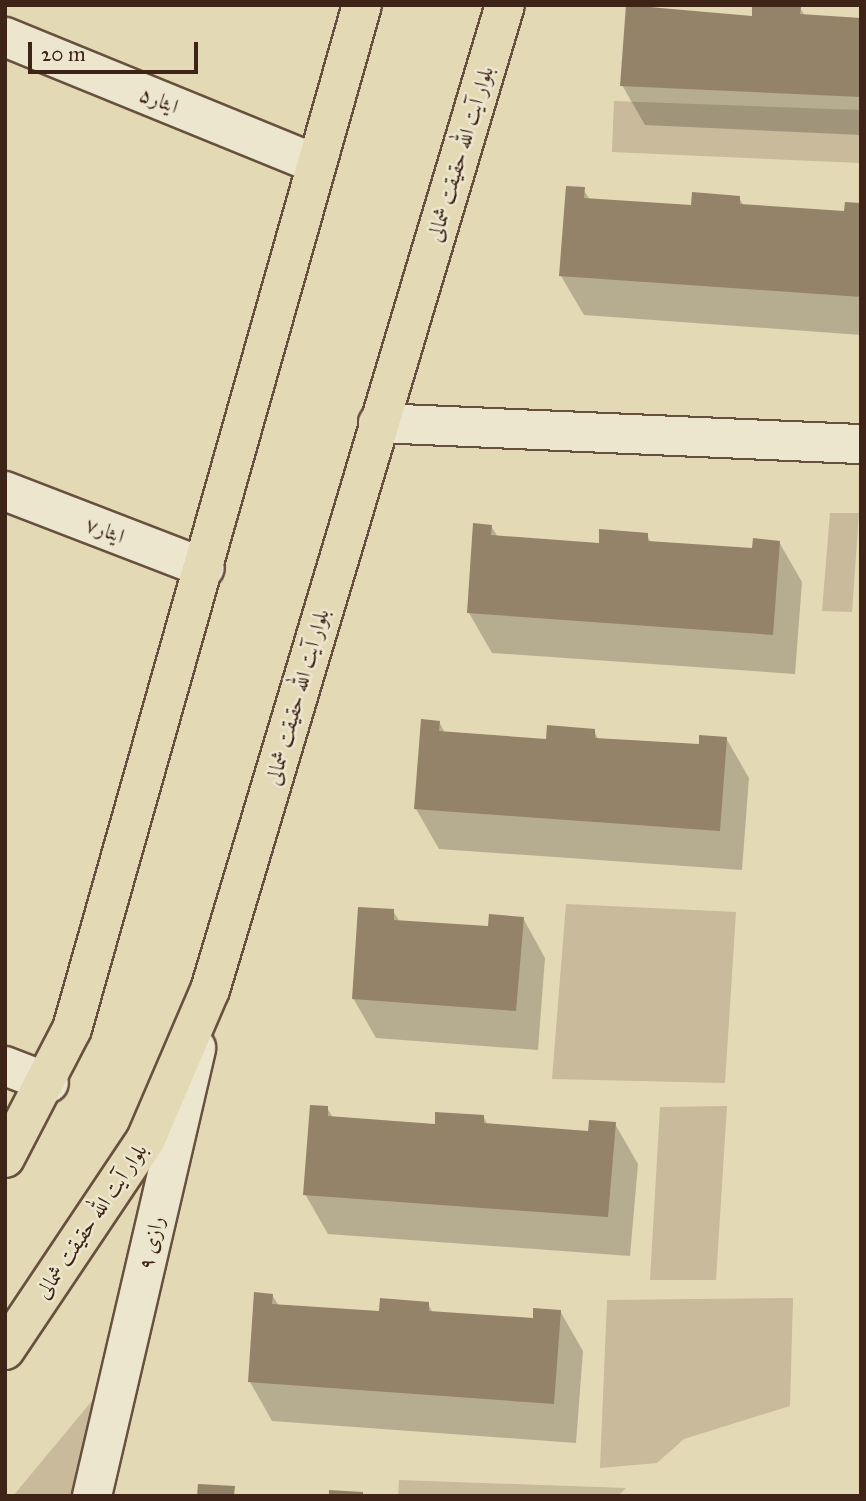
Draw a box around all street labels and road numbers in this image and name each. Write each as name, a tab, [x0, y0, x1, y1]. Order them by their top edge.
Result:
street label: بلوار آیت الله حقیقت شمالی	[421, 63, 499, 245]
street label: ایثار۵	[136, 81, 182, 119]
street label: ایثار۷	[82, 511, 128, 549]
street label: بلوار آیت الله حقیقت شمالی	[260, 606, 334, 788]
street label: بلوار آیت الله حقیقت شمالی	[30, 1139, 152, 1303]
street label: رازی ۹	[133, 1214, 169, 1272]

